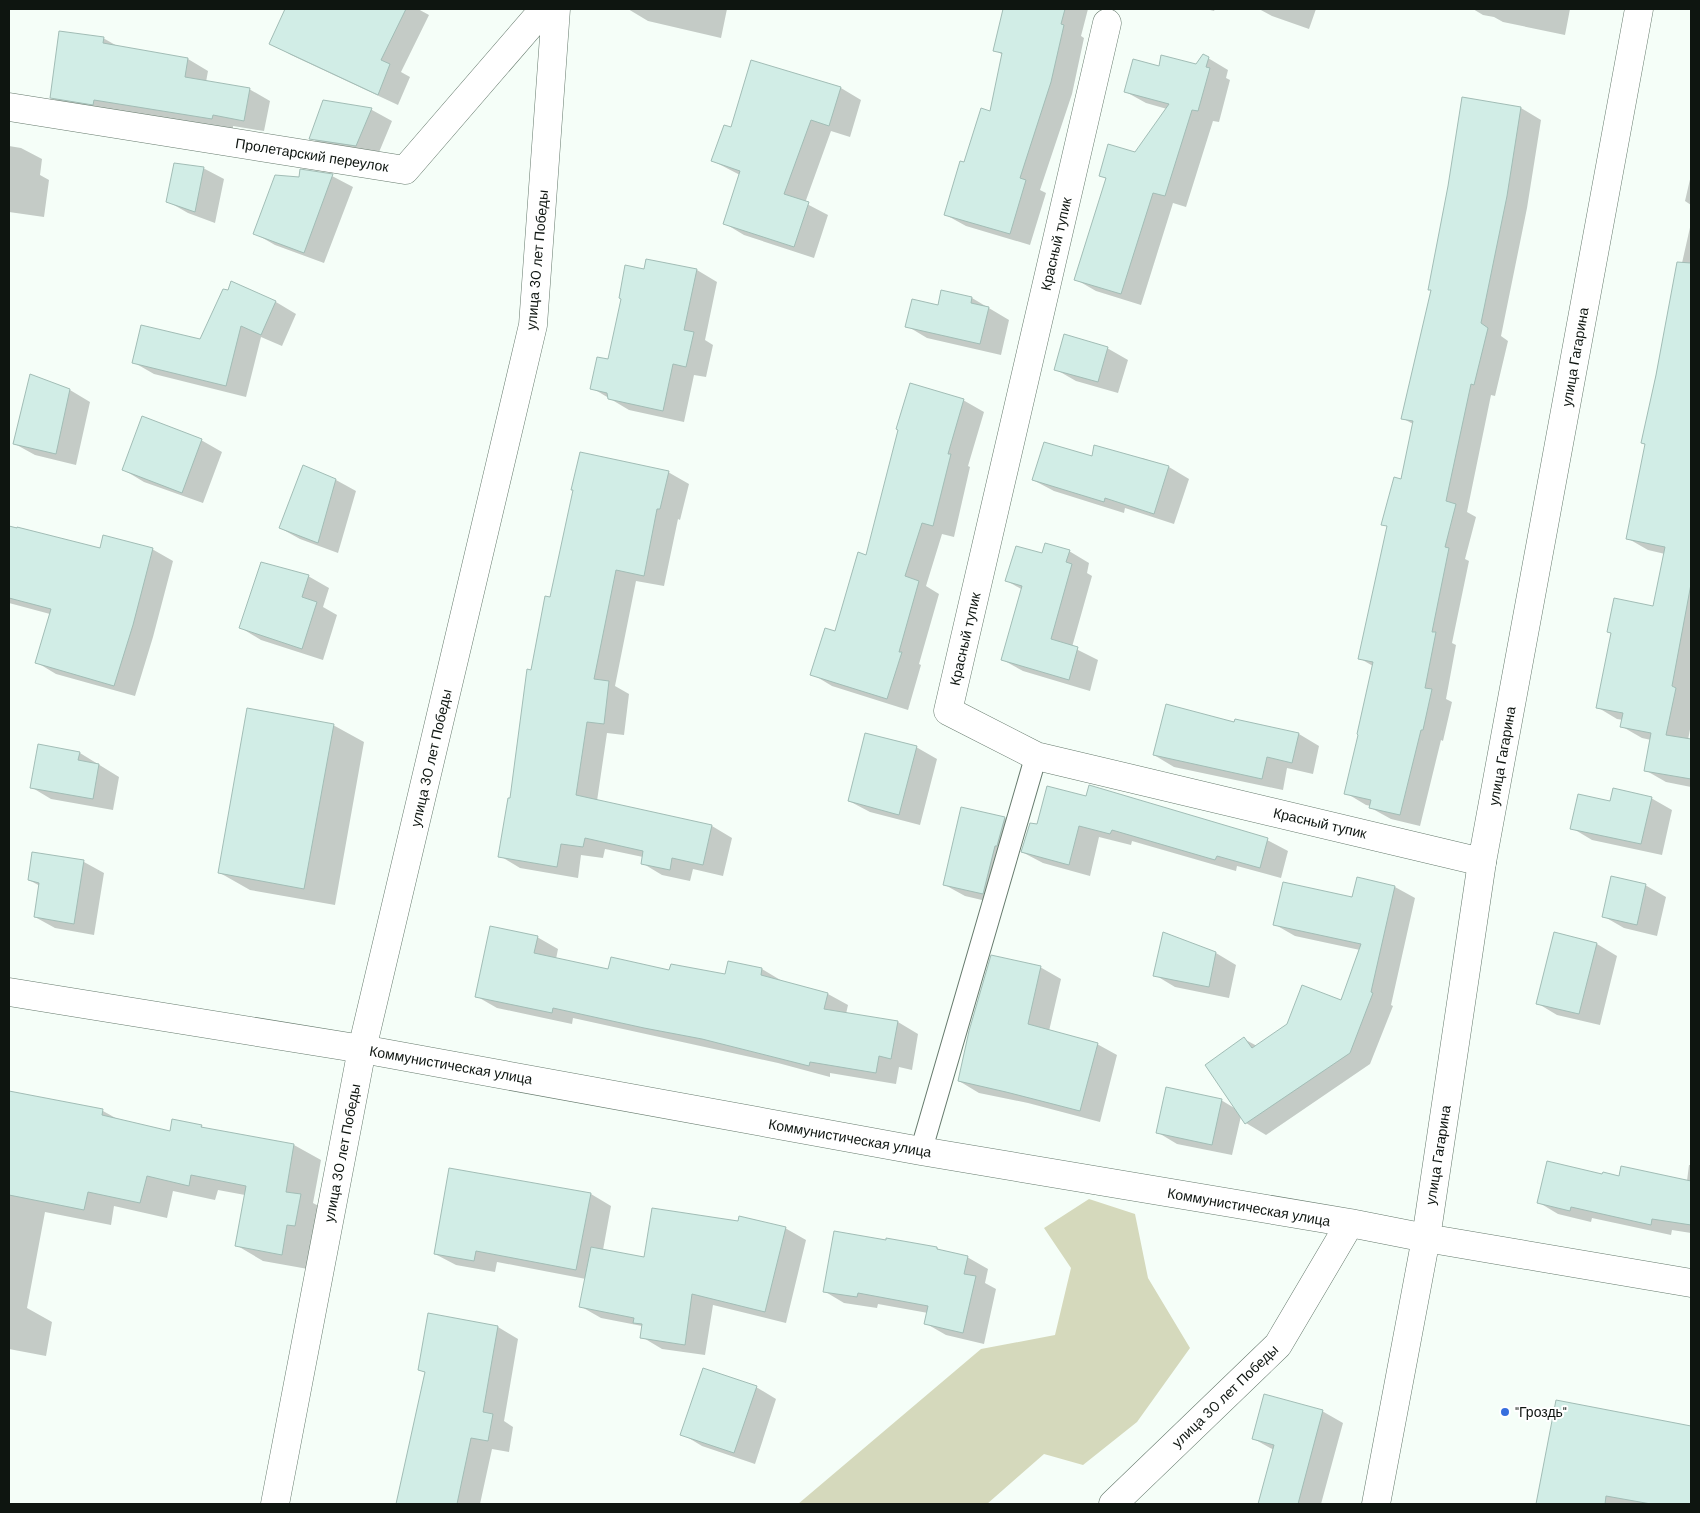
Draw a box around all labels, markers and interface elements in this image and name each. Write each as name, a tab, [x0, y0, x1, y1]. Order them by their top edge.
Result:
street label: Пролетарский переулок	[234, 134, 391, 176]
street label: улица 30 лет Победы	[522, 189, 552, 331]
street label: Красный тупик	[1037, 195, 1076, 292]
street label: улица Гагарина	[1557, 306, 1593, 408]
street label: Красный тупик	[946, 590, 985, 687]
street label: улица 30 лет Победы	[406, 687, 456, 829]
street label: улица Гагарина	[1484, 705, 1520, 807]
street label: Красный тупик	[1272, 804, 1369, 843]
street label: Коммунистическая улица	[368, 1042, 534, 1088]
street label: улица 30 лет Победы	[320, 1082, 364, 1224]
street label: улица Гагарина	[1421, 1104, 1455, 1206]
street label: Коммунистическая улица	[767, 1115, 933, 1161]
street label: Коммунистическая улица	[1166, 1184, 1332, 1230]
street label: улица 30 лет Победы	[1168, 1341, 1282, 1451]
place label: "Гроздь"	[1515, 1403, 1567, 1421]
marker: "Гроздь"	[1499, 1406, 1511, 1418]

